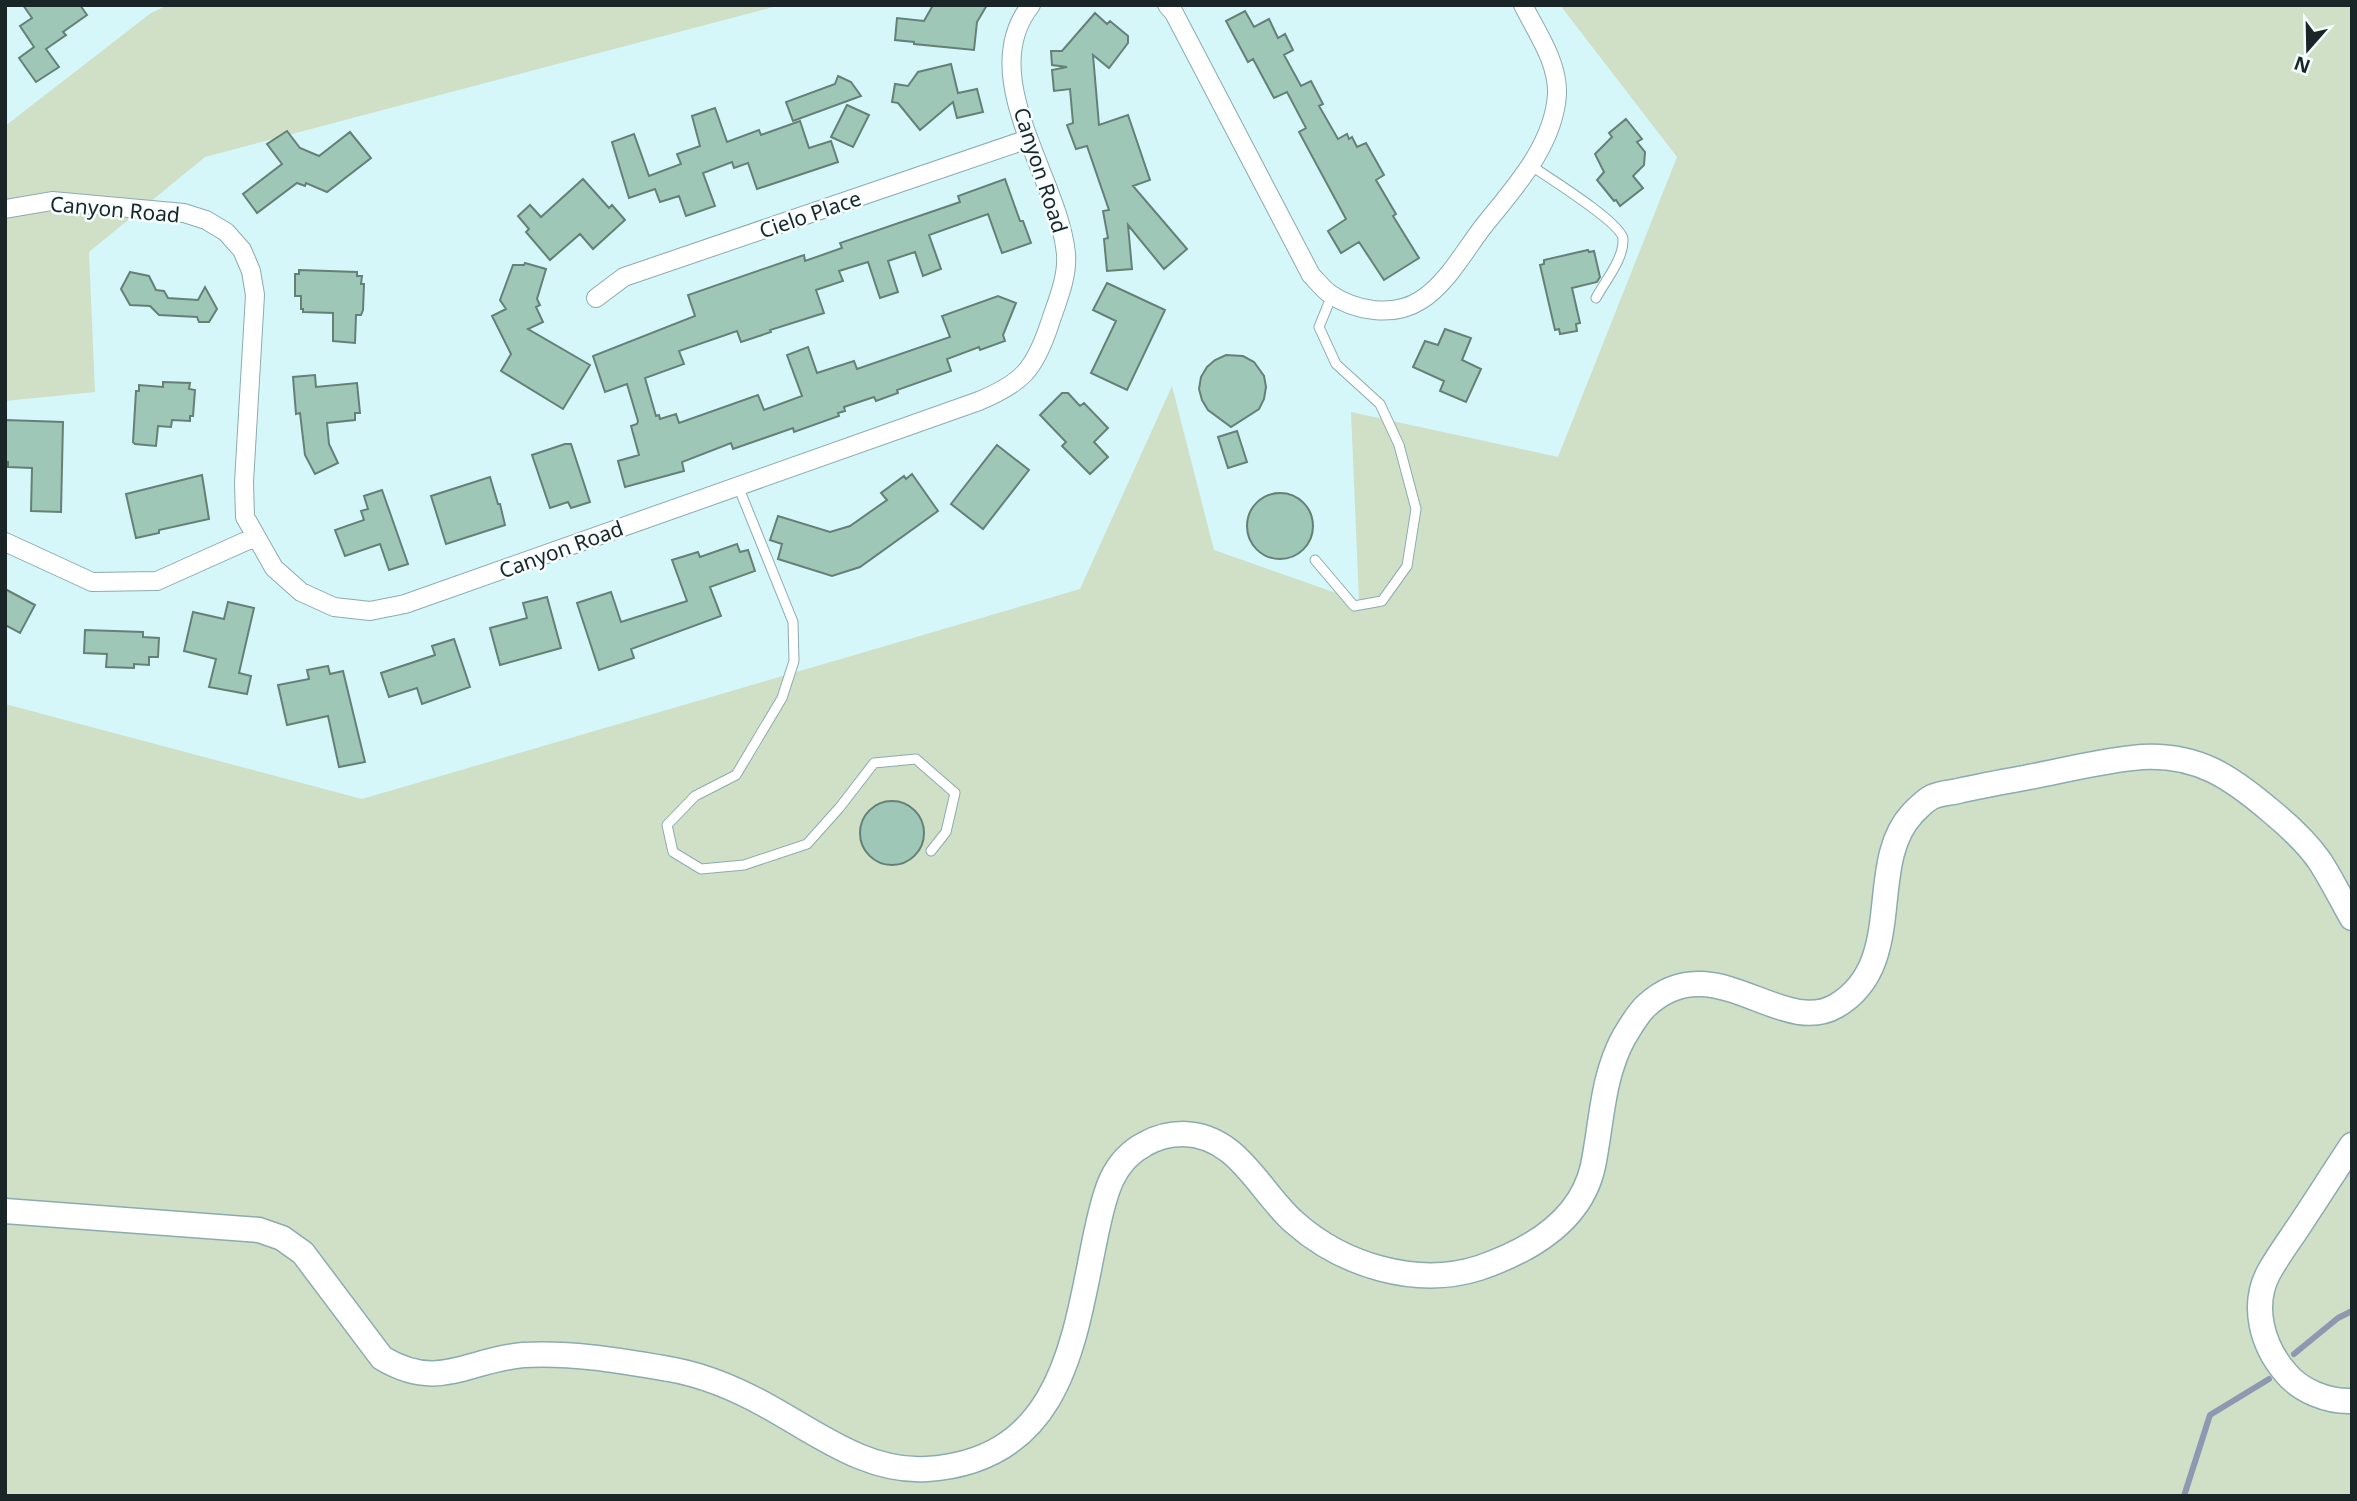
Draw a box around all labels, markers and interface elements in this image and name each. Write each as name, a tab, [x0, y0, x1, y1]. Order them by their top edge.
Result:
north arrow	[2273, 14, 2343, 84]
text: N	[2290, 50, 2314, 80]
street label: Canyon Road	[1008, 104, 1074, 236]
street label: Cielo Place	[755, 184, 865, 244]
street label: Canyon Road	[49, 189, 181, 229]
street label: Canyon Road	[495, 514, 627, 584]

